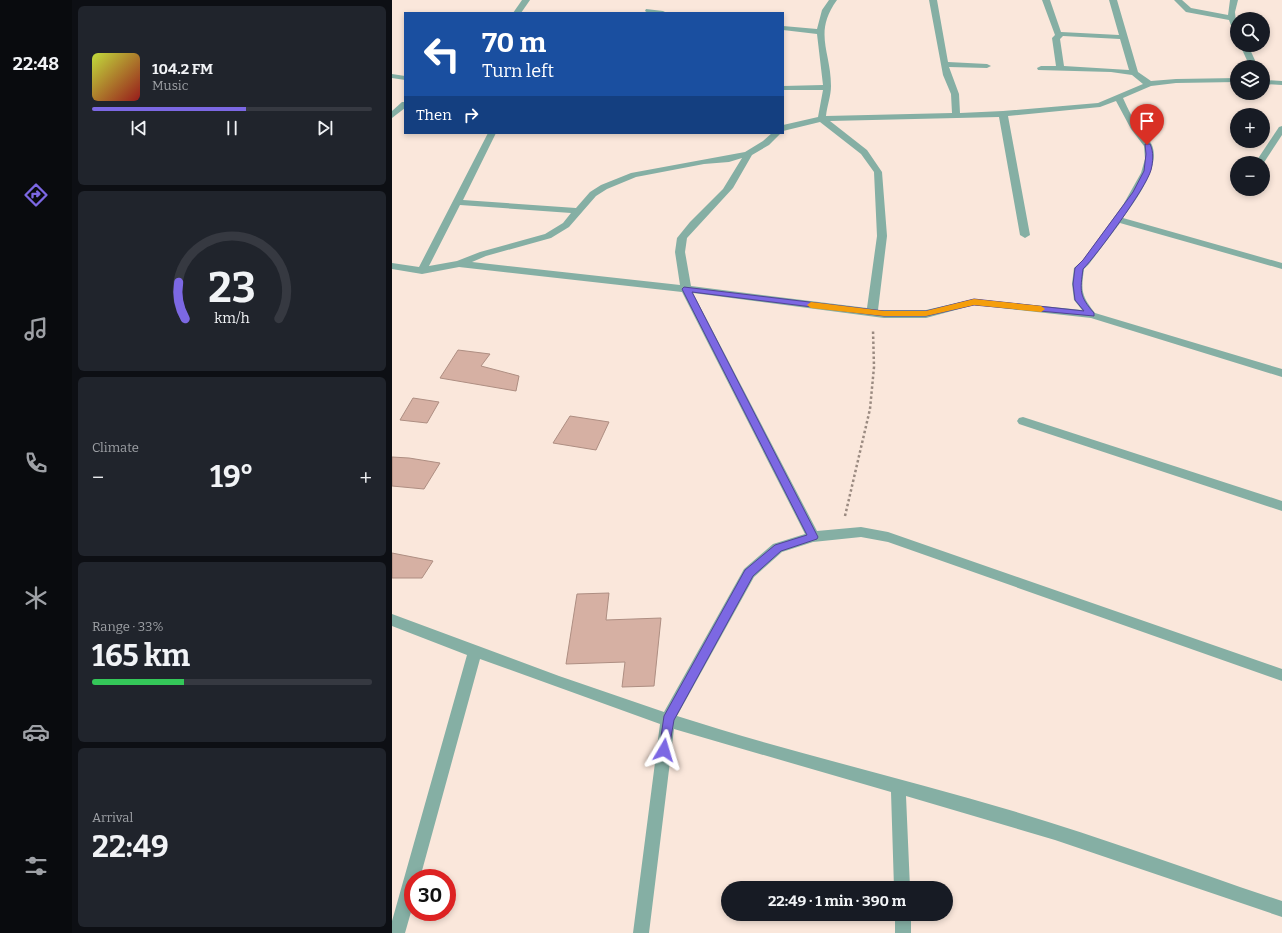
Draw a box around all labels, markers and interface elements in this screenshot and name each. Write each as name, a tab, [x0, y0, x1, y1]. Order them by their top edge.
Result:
map controls	[1230, 12, 1270, 196]
button: search	[1230, 12, 1270, 52]
text: 70 m	[482, 26, 546, 59]
icon: left	[416, 28, 468, 80]
text: 22:48	[13, 53, 59, 75]
text: 104.2 FM	[152, 60, 213, 78]
text: Turn left	[482, 60, 554, 82]
button: layers	[1230, 60, 1270, 100]
text: Music	[152, 78, 188, 93]
icon: right	[460, 104, 482, 126]
pin	[1130, 104, 1164, 145]
text: Then	[416, 106, 452, 124]
button: +	[1230, 108, 1270, 148]
icon: arrive	[1136, 110, 1158, 132]
icon: previous	[128, 117, 150, 139]
icon: pause	[221, 117, 243, 139]
icon: next	[314, 117, 336, 139]
button: −	[1230, 156, 1270, 196]
icon: directions	[22, 181, 50, 209]
text: 23	[208, 263, 256, 313]
text: km/h	[214, 310, 250, 327]
icon: music	[22, 315, 50, 343]
text: Climate	[92, 440, 139, 455]
icon: phone	[22, 449, 50, 477]
text: 19°	[210, 459, 254, 495]
text: −	[92, 464, 104, 491]
text: +	[359, 464, 372, 491]
icon: climate	[22, 584, 50, 612]
text: Range · 33%	[92, 619, 163, 634]
text: 165 km	[92, 638, 190, 674]
icon: car	[22, 718, 50, 746]
position arrow	[643, 729, 685, 771]
text: Arrival	[92, 810, 133, 825]
text: 22:49	[92, 829, 169, 865]
icon: filters	[22, 852, 50, 880]
speed limit sign: 30	[404, 869, 456, 921]
text: 22:49 · 1 min · 390 m	[768, 892, 906, 910]

